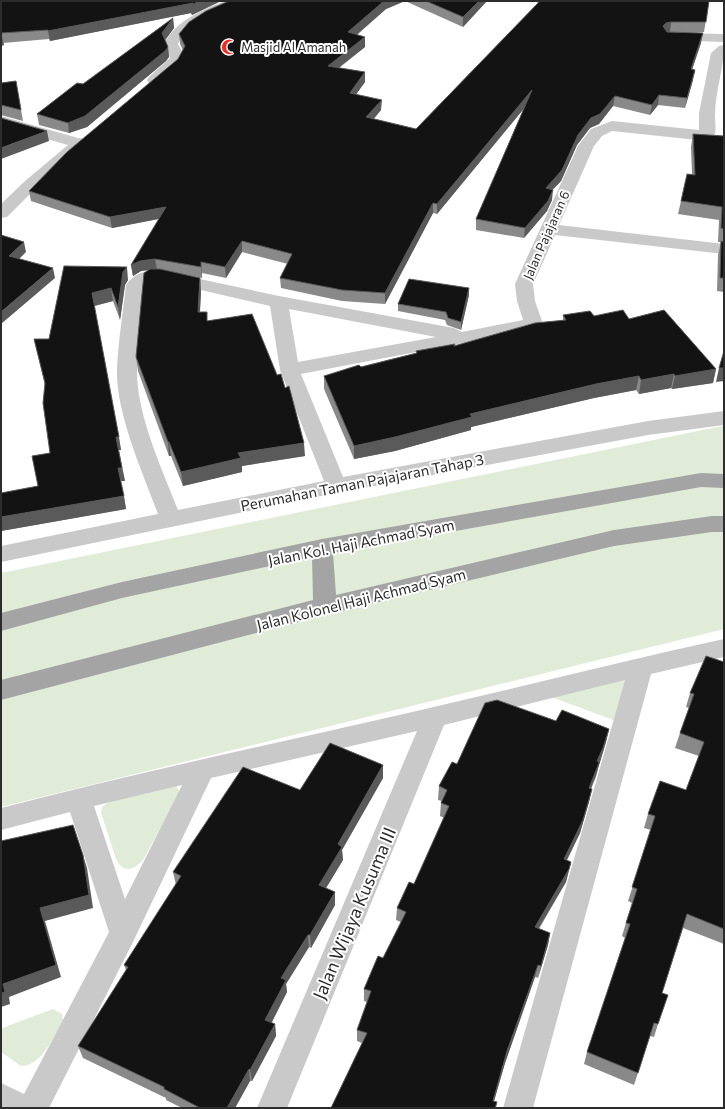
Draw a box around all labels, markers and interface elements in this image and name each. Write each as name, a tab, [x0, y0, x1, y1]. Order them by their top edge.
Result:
mosque icon: Masjid Al Amanah	[220, 38, 238, 56]
place label: Masjid Al Amanah	[241, 39, 346, 55]
street label: Jalan Pajajaran 6	[519, 188, 573, 282]
street label: Perumahan Taman Pajajaran Tahap 3	[239, 450, 485, 514]
street label: Jalan Kol. Haji Achmad Syam	[266, 515, 456, 569]
street label: Jalan Kolonel Haji Achmad Syam	[255, 564, 467, 634]
street label: Jalan Wijaya Kusuma III	[308, 824, 400, 1002]

